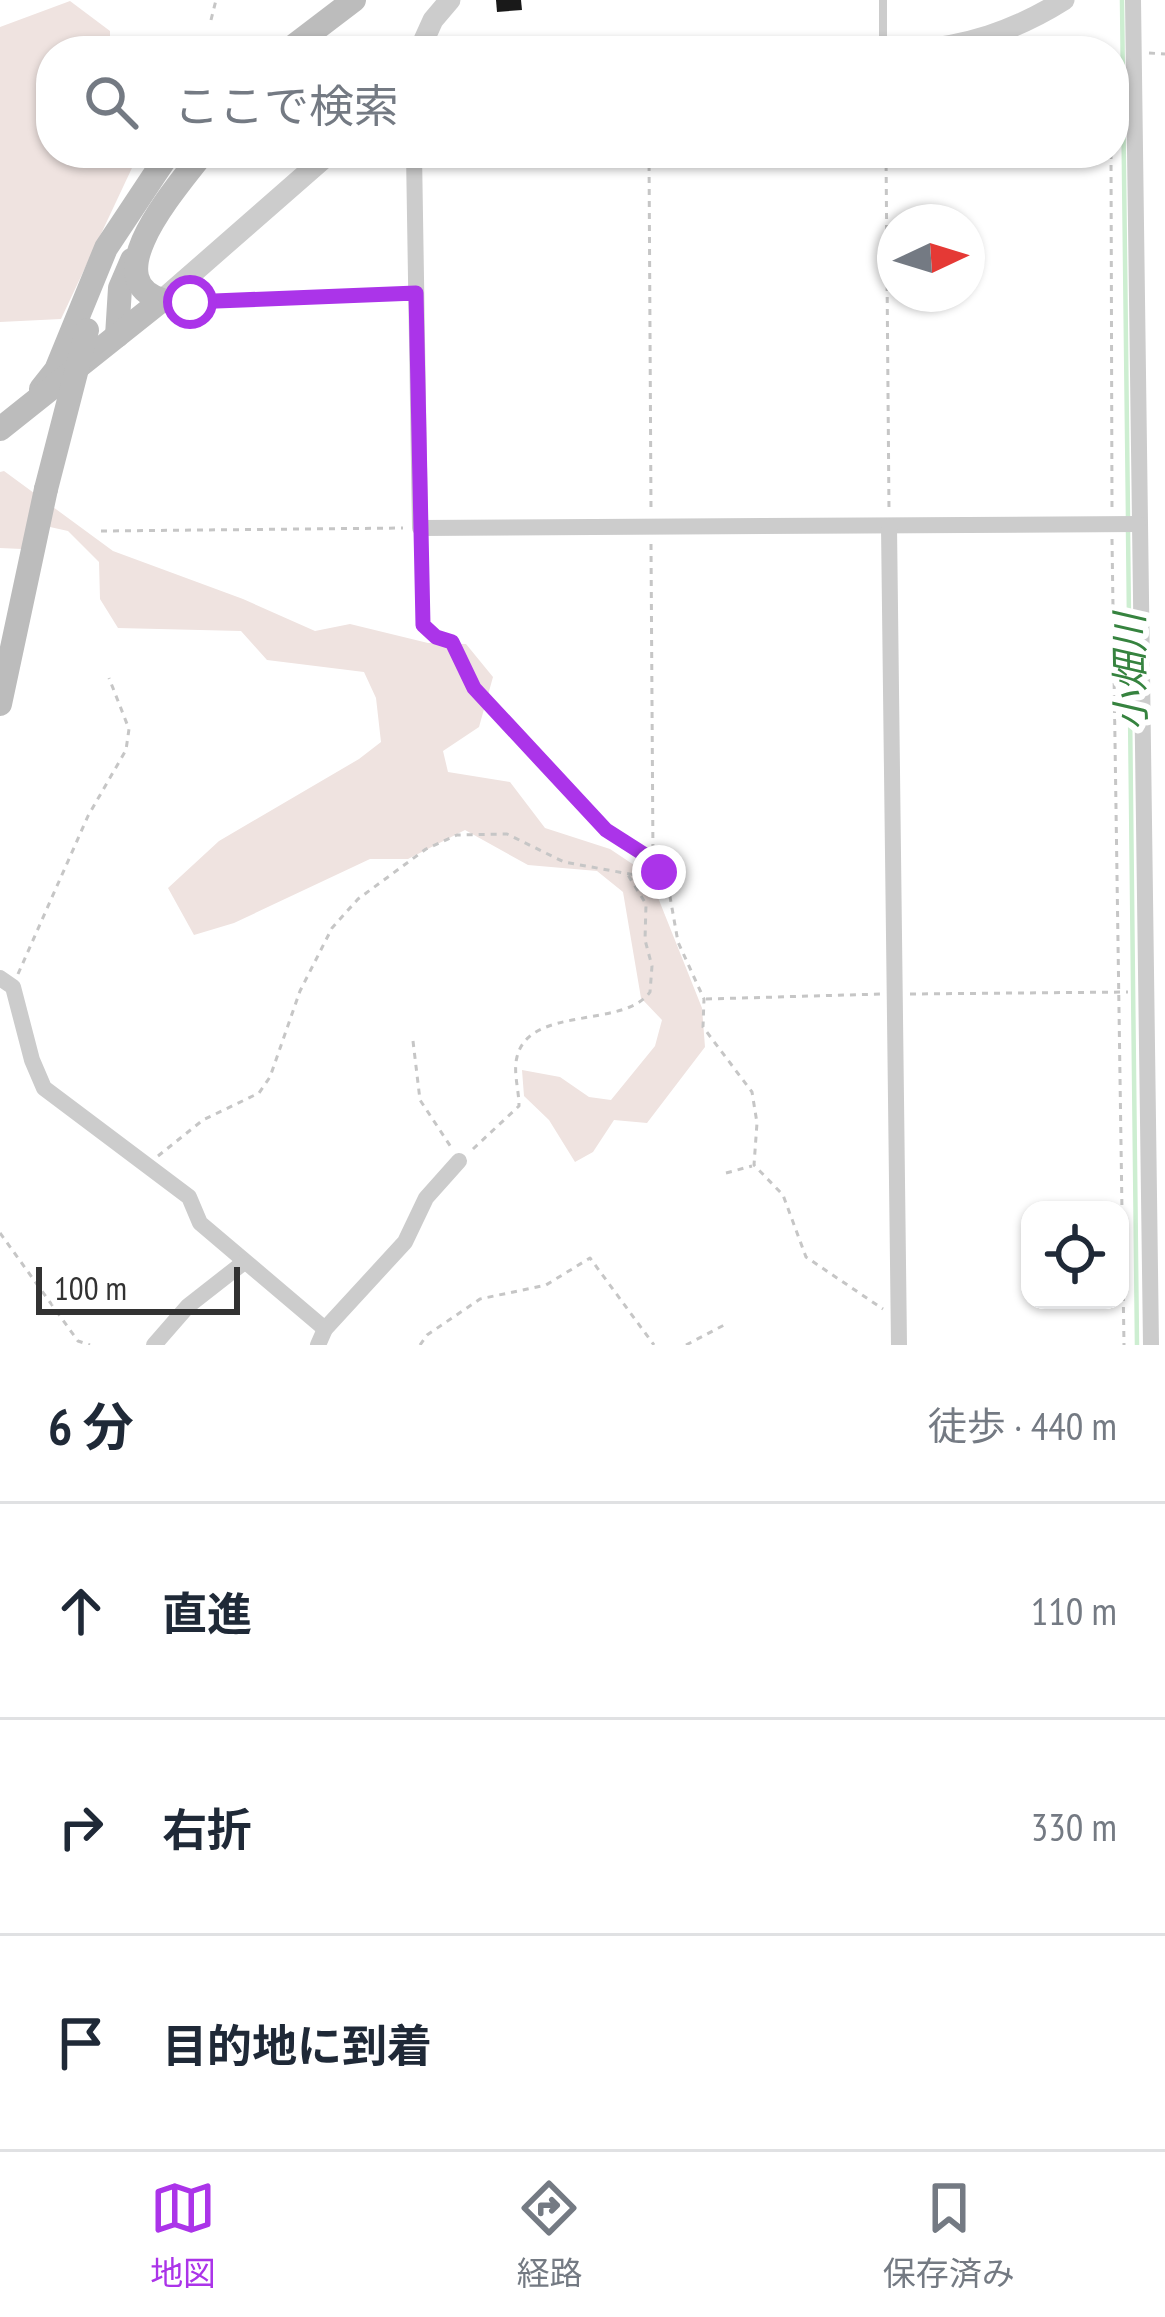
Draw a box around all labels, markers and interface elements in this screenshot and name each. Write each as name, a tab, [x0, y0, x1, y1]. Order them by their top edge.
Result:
search box	[36, 36, 1129, 168]
icon: search	[78, 69, 144, 135]
text: ここで検索	[174, 76, 399, 134]
north arrow	[877, 204, 985, 312]
route start	[163, 275, 217, 329]
water label: 小畑川	[1103, 609, 1156, 731]
route end	[632, 845, 686, 899]
map controls	[1021, 1201, 1129, 1309]
button: locate	[1021, 1201, 1129, 1309]
scale bar	[36, 1261, 240, 1314]
text: 100 m	[54, 1266, 127, 1309]
text: 6 分	[48, 1393, 134, 1459]
text: 徒歩 · 440 m	[928, 1400, 1117, 1451]
icon: ahead	[48, 1578, 114, 1644]
text: 直進	[162, 1584, 252, 1642]
text: 110 m	[1031, 1585, 1117, 1636]
icon: right	[48, 1794, 114, 1860]
text: 右折	[162, 1800, 252, 1858]
text: 330 m	[1031, 1801, 1117, 1852]
icon: arrive	[48, 2010, 114, 2076]
text: 目的地に到着	[162, 2016, 432, 2074]
tab: 地図	[150, 2175, 216, 2295]
tab: 経路	[516, 2175, 582, 2295]
tab: 保存済み	[883, 2175, 1015, 2295]

